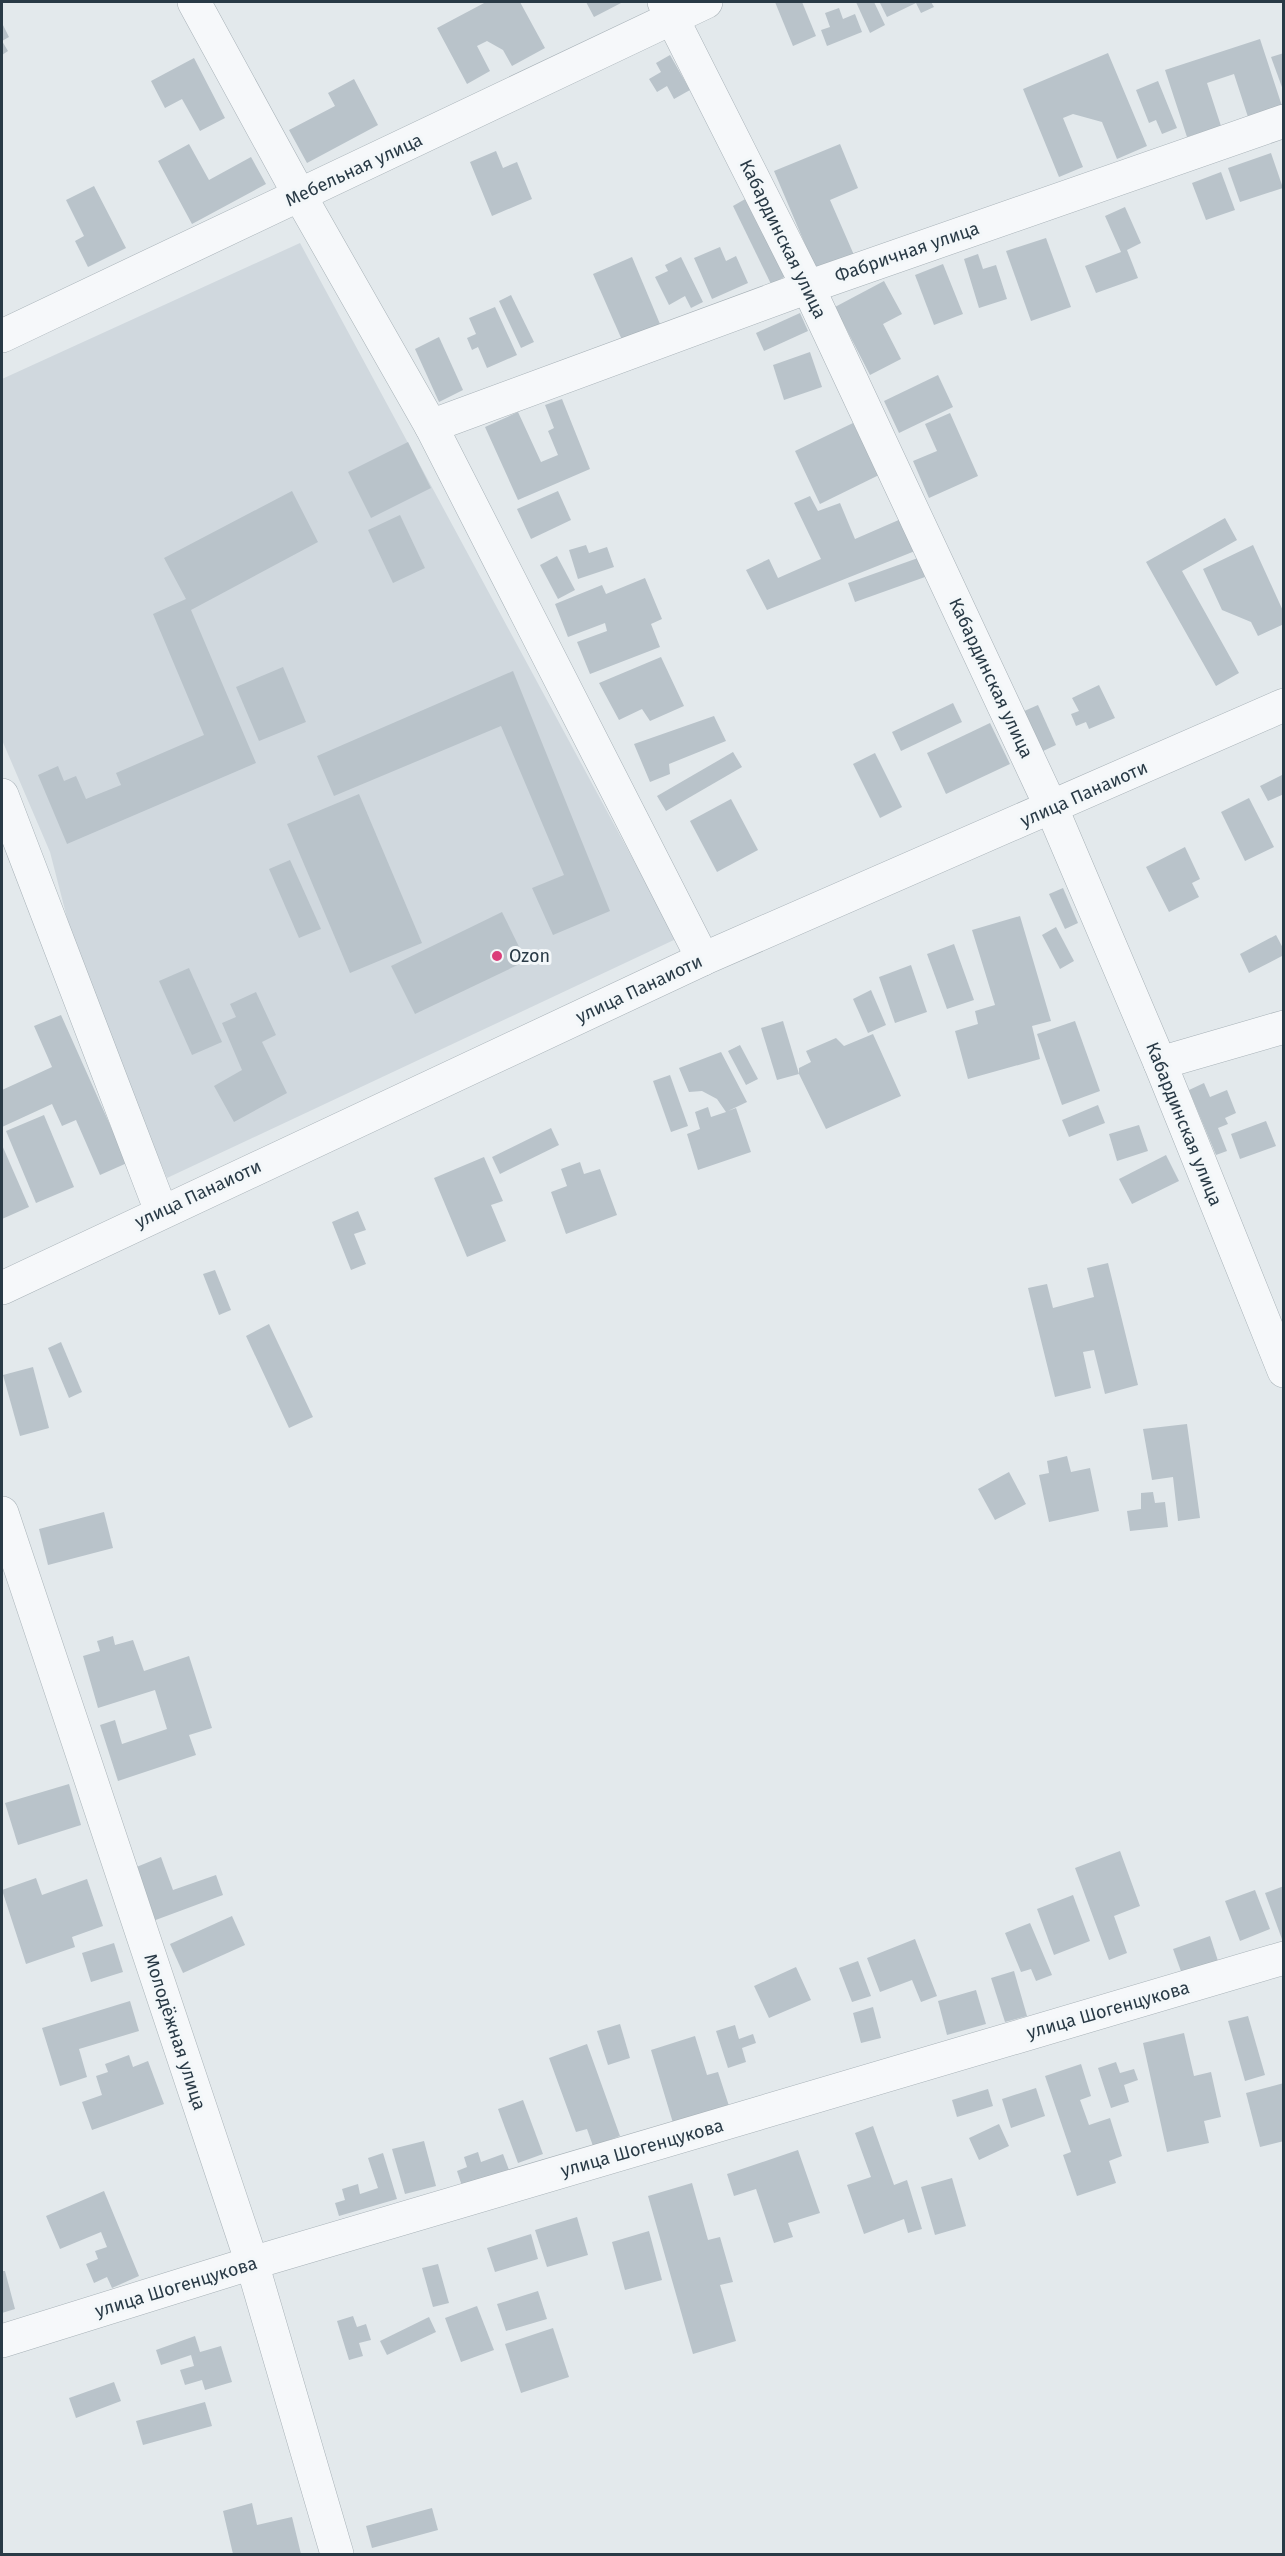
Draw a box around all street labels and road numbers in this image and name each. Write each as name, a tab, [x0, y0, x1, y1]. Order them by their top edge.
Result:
street label: Мебельная улица	[282, 129, 426, 211]
street label: Кабардинская улица	[735, 156, 831, 322]
street label: Фабричная улица	[832, 217, 982, 287]
street label: Кабардинская улица	[944, 594, 1038, 762]
street label: улица Панаиоти	[1017, 756, 1151, 832]
street label: улица Панаиоти	[572, 950, 706, 1028]
street label: Кабардинская улица	[1141, 1039, 1227, 1209]
street label: улица Панаиоти	[131, 1155, 265, 1233]
street label: Молодёжная улица	[139, 1951, 211, 2113]
street label: улица Шогенцукова	[1024, 1976, 1192, 2044]
street label: улица Шогенцукова	[558, 2114, 726, 2182]
street label: улица Шогенцукова	[92, 2252, 260, 2322]

